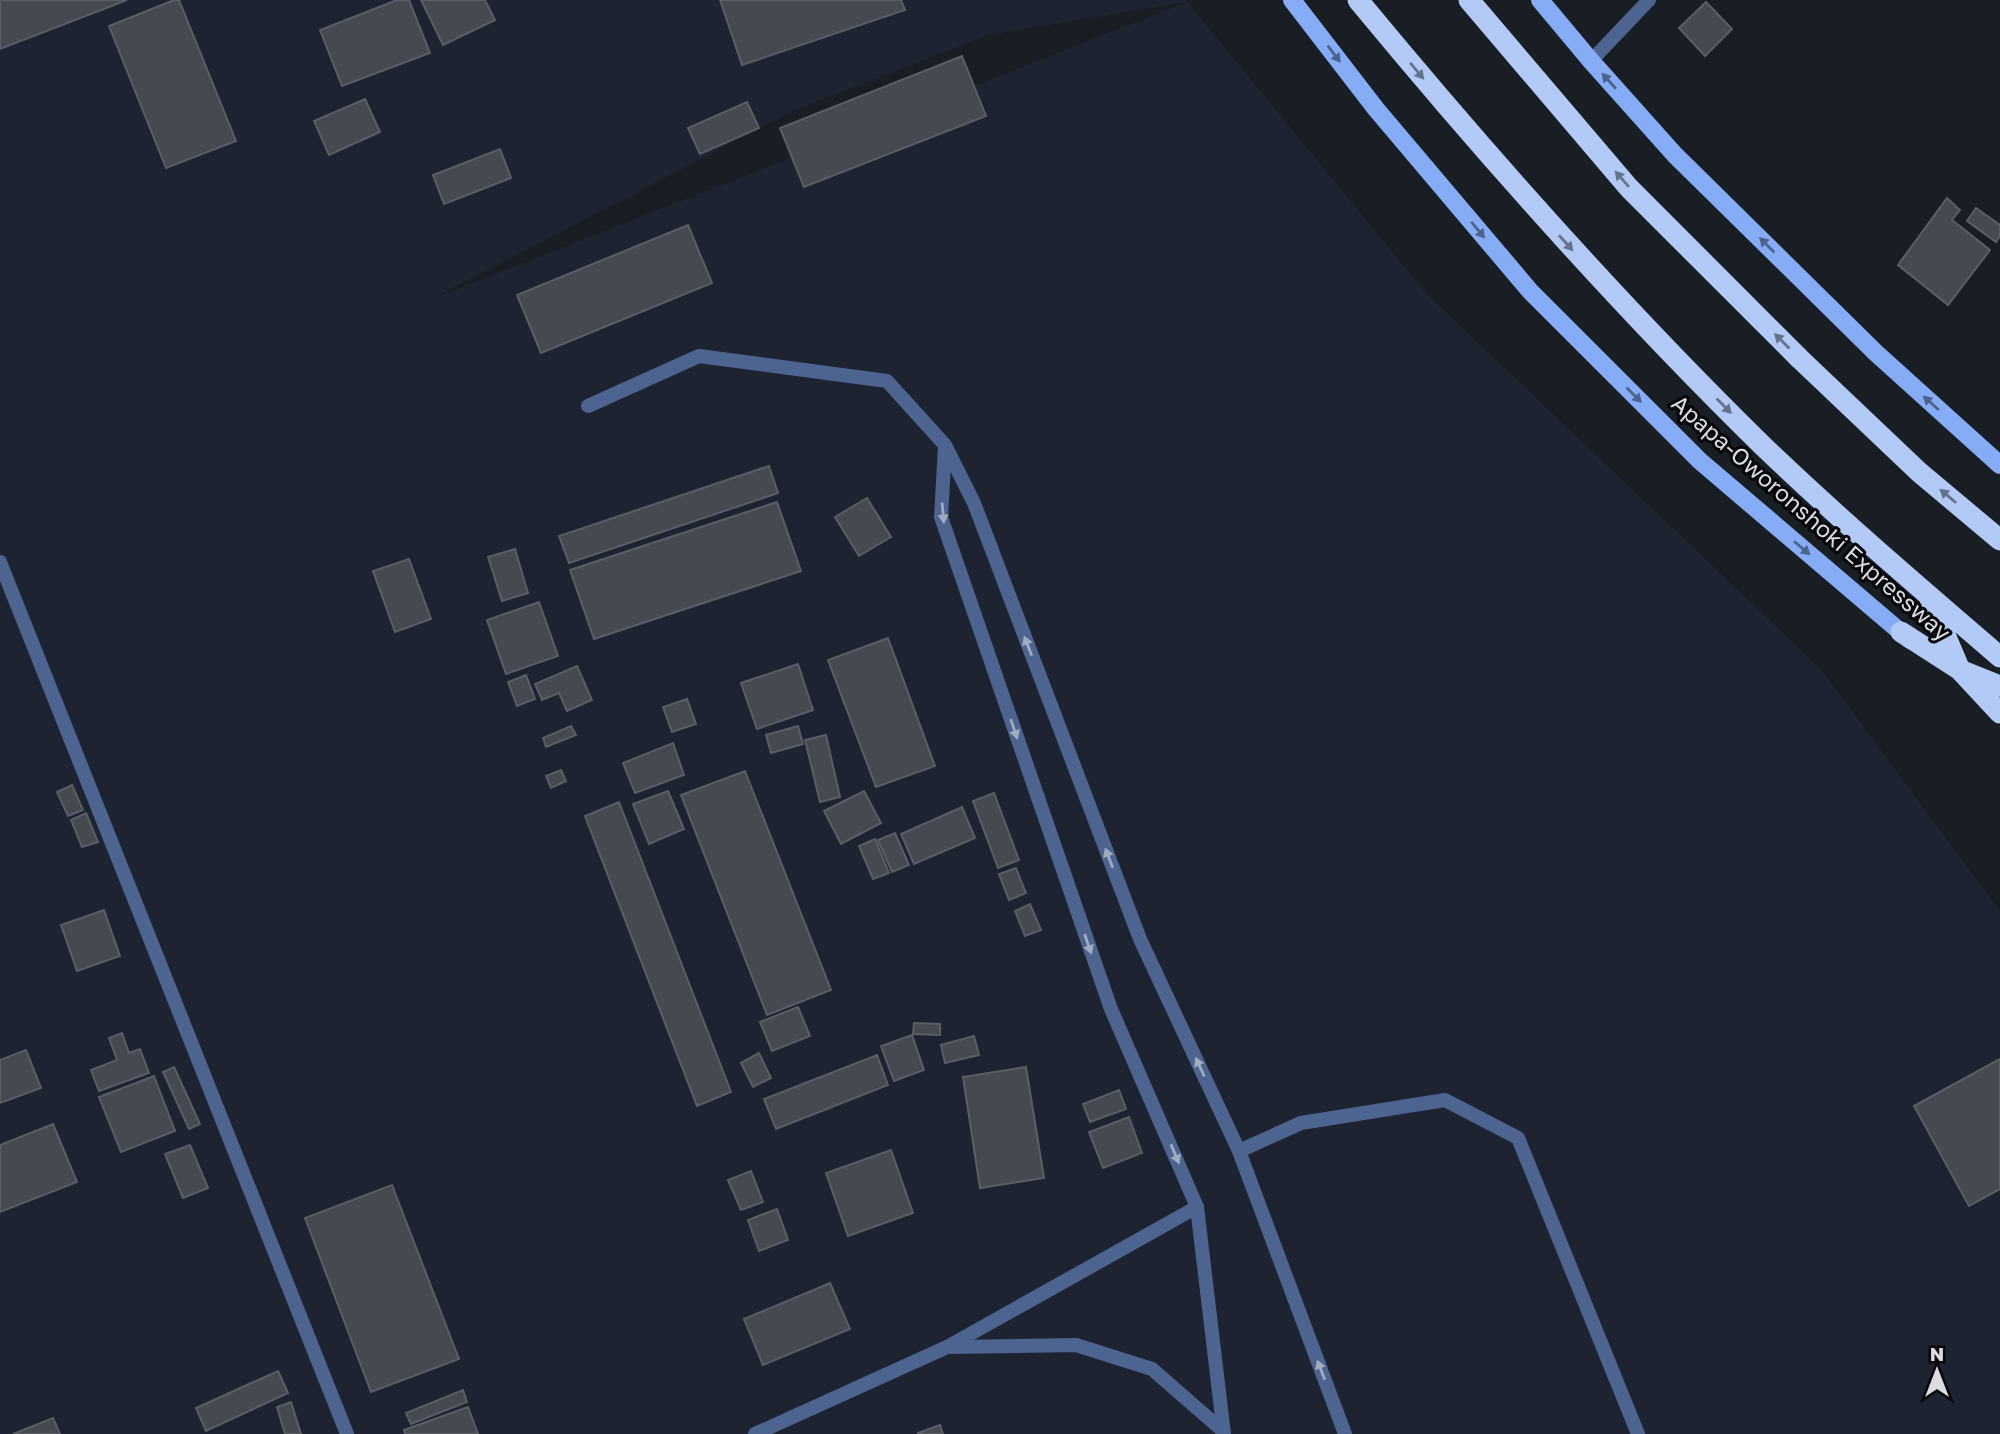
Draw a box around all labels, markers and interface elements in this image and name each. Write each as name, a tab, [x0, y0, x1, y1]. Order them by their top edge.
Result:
one-way arrow	[1326, 45, 1340, 63]
one-way arrow	[1409, 63, 1424, 80]
one-way arrow	[1602, 73, 1618, 90]
one-way arrow	[1615, 171, 1630, 188]
one-way arrow	[1470, 221, 1485, 238]
one-way arrow	[1558, 234, 1574, 252]
one-way arrow	[1759, 238, 1776, 254]
one-way arrow	[1773, 332, 1790, 349]
one-way arrow	[1626, 386, 1642, 403]
street label: Apapa-Oworonshoki Expressway	[1667, 389, 1957, 646]
one-way arrow	[1923, 395, 1940, 411]
one-way arrow	[1716, 398, 1733, 415]
one-way arrow	[1939, 488, 1957, 504]
one-way arrow	[938, 502, 949, 524]
one-way arrow	[1794, 540, 1811, 555]
one-way arrow	[1022, 635, 1033, 656]
one-way arrow	[1009, 718, 1020, 739]
one-way arrow	[1103, 848, 1114, 869]
one-way arrow	[1083, 933, 1094, 954]
one-way arrow	[1194, 1057, 1205, 1077]
one-way arrow	[1170, 1143, 1181, 1164]
north arrow	[1902, 1336, 1972, 1406]
text: N	[1930, 1342, 1944, 1365]
one-way arrow	[1316, 1360, 1327, 1381]

